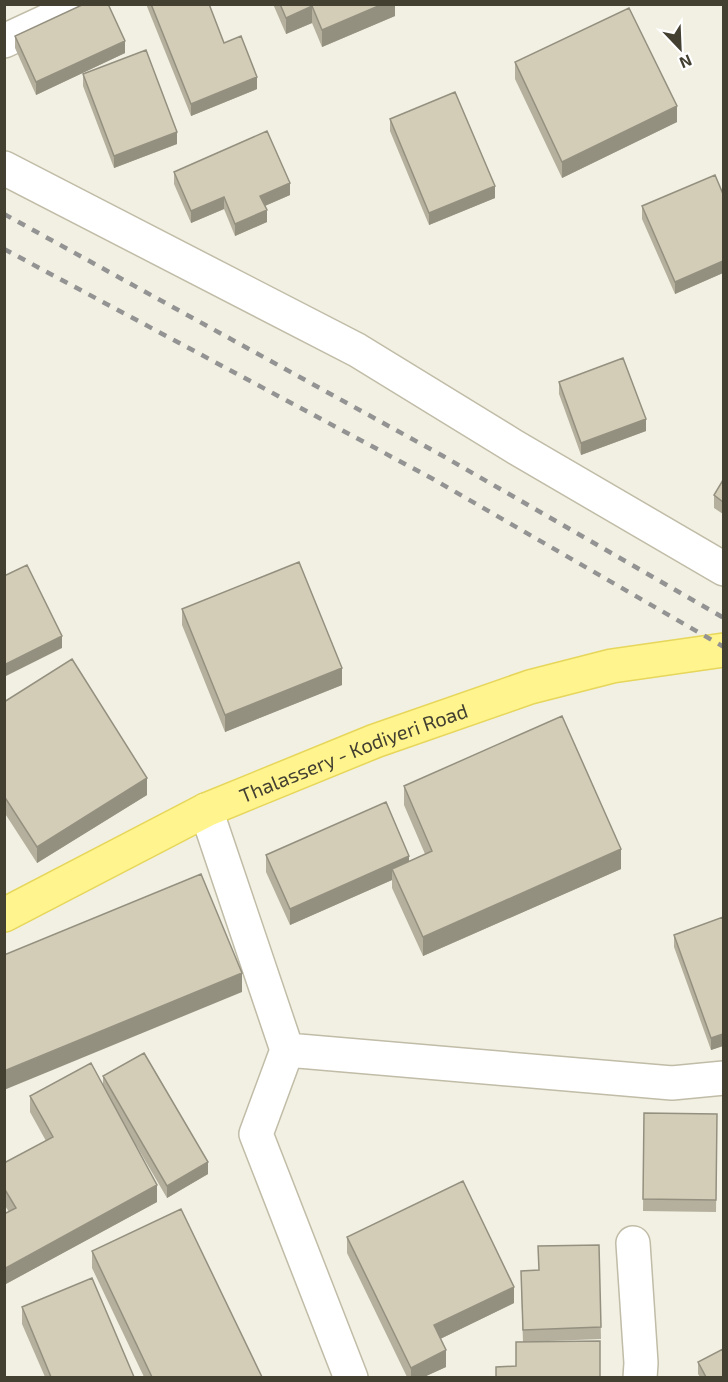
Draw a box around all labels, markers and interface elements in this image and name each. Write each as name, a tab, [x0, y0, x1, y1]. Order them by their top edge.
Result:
north arrow	[650, 18, 710, 78]
text: N	[677, 51, 695, 73]
street label: Thalassery - Kodiyeri Road	[236, 698, 471, 807]

